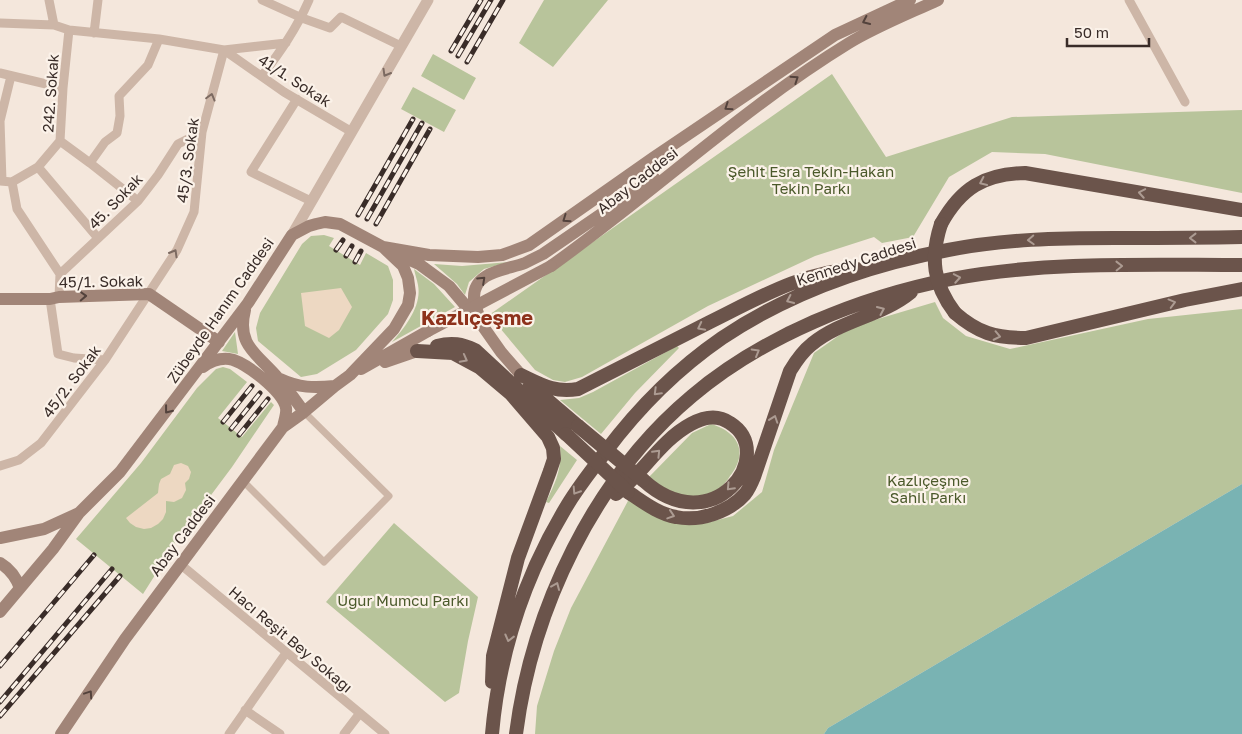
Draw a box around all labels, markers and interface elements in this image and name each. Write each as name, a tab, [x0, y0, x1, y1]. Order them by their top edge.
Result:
one-way arrow	[862, 15, 871, 25]
scale bar	[1067, 15, 1150, 47]
text: 50 m	[1074, 23, 1109, 41]
street label: 41/1. Sokak	[255, 50, 335, 110]
street label: 242. Sokak	[38, 53, 62, 133]
one-way arrow	[382, 67, 392, 76]
one-way arrow	[790, 76, 799, 85]
one-way arrow	[206, 93, 216, 101]
one-way arrow	[725, 101, 734, 110]
street label: 45/3. Sokak	[172, 116, 202, 204]
street label: Abay Caddesi	[593, 143, 681, 217]
park label: Şehit Esra Tekin-Hakan Tekin Parkı	[728, 162, 894, 197]
street label: 45. Sokak	[84, 169, 146, 232]
one-way arrow	[979, 175, 988, 186]
one-way arrow	[1138, 189, 1147, 199]
one-way arrow	[562, 213, 572, 222]
street label: Kennedy Caddesi	[794, 233, 918, 289]
one-way arrow	[1189, 233, 1197, 243]
street label: Zübeyde Hanım Caddesi	[163, 234, 277, 386]
one-way arrow	[1027, 234, 1035, 245]
one-way arrow	[168, 249, 178, 258]
one-way arrow	[1115, 260, 1123, 271]
street label: 45/1. Sokak	[59, 271, 144, 291]
one-way arrow	[953, 274, 961, 284]
one-way arrow	[477, 277, 486, 286]
one-way arrow	[80, 291, 88, 301]
one-way arrow	[786, 294, 795, 304]
one-way arrow	[1168, 298, 1177, 309]
district label: Kazlıçeşme	[421, 305, 533, 329]
one-way arrow	[876, 305, 885, 316]
one-way arrow	[697, 321, 706, 331]
one-way arrow	[992, 330, 1001, 341]
street label: 45/2. Sokak	[38, 341, 104, 421]
one-way arrow	[751, 349, 760, 359]
one-way arrow	[459, 353, 468, 363]
one-way arrow	[654, 386, 663, 395]
one-way arrow	[165, 404, 173, 413]
one-way arrow	[768, 415, 778, 424]
one-way arrow	[652, 450, 661, 459]
park label: Kazlıçeşme Sahil Parkı	[887, 471, 969, 506]
one-way arrow	[727, 481, 736, 490]
one-way arrow	[573, 486, 583, 495]
street label: Abay Caddesi	[146, 491, 218, 579]
one-way arrow	[666, 509, 675, 519]
street label: Hacı Reşit Bey Sokağı	[226, 582, 356, 696]
one-way arrow	[549, 582, 560, 591]
park label: Uğur Mumcu Parkı	[337, 591, 469, 609]
one-way arrow	[504, 634, 515, 643]
one-way arrow	[83, 690, 92, 699]

